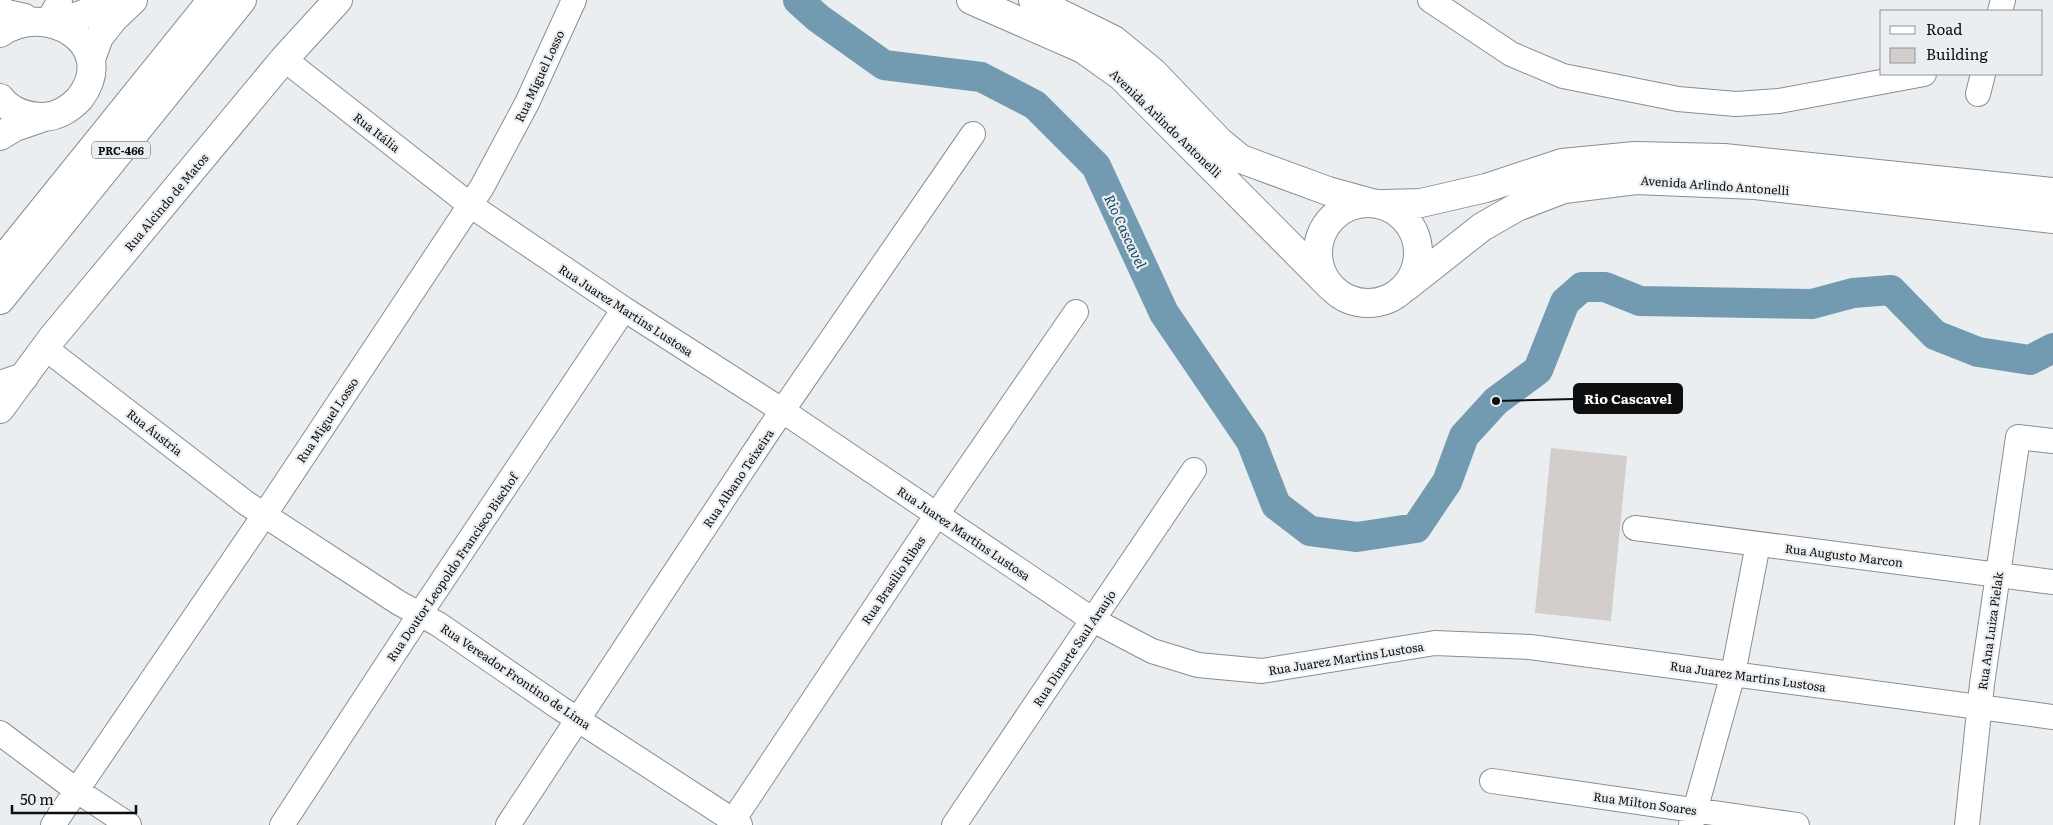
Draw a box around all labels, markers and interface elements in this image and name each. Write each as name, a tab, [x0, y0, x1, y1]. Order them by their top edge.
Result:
legend	[1880, 10, 2043, 75]
text: Road	[1926, 17, 1962, 40]
street label: Rua Miguel Losso	[510, 27, 568, 125]
text: Building	[1926, 42, 1988, 65]
street label: Avenida Arlindo Antonelli	[1106, 65, 1226, 181]
street label: Rua Itália	[350, 108, 405, 156]
road number: PRC-466	[92, 142, 150, 158]
street label: Rua Alcindo de Matos	[120, 149, 213, 255]
street label: Avenida Arlindo Antonelli	[1640, 171, 1790, 199]
water label: Rio Cascavel	[1100, 191, 1152, 271]
street label: Rua Juarez Martins Lustosa	[555, 260, 697, 361]
street label: Rua Miguel Losso	[292, 374, 362, 466]
callout: Rio Cascavel	[1574, 384, 1682, 413]
text: Rio Cascavel	[1584, 388, 1672, 408]
street label: Rua Áustria	[123, 404, 187, 460]
street label: Rua Albano Teixeira	[698, 425, 778, 531]
street label: Rua Doutor Leopoldo Francisco Bischof	[382, 468, 523, 665]
street label: Rua Juarez Martins Lustosa	[894, 482, 1035, 585]
street label: Rua Brasilio Ribas	[857, 532, 930, 628]
street label: Rua Augusto Marcon	[1784, 539, 1904, 571]
street label: Rua Ana Luiza Pielak	[1973, 570, 2007, 691]
street label: Rua Dinarte Saul Araujo	[1028, 586, 1120, 710]
street label: Rua Vereador Frontino de Lima	[437, 619, 595, 733]
street label: Rua Juarez Martins Lustosa	[1267, 637, 1425, 679]
street label: Rua Juarez Martins Lustosa	[1669, 656, 1828, 696]
scale bar	[12, 782, 136, 814]
text: 50 m	[20, 787, 54, 810]
street label: Rua Milton Soares	[1592, 787, 1698, 819]

